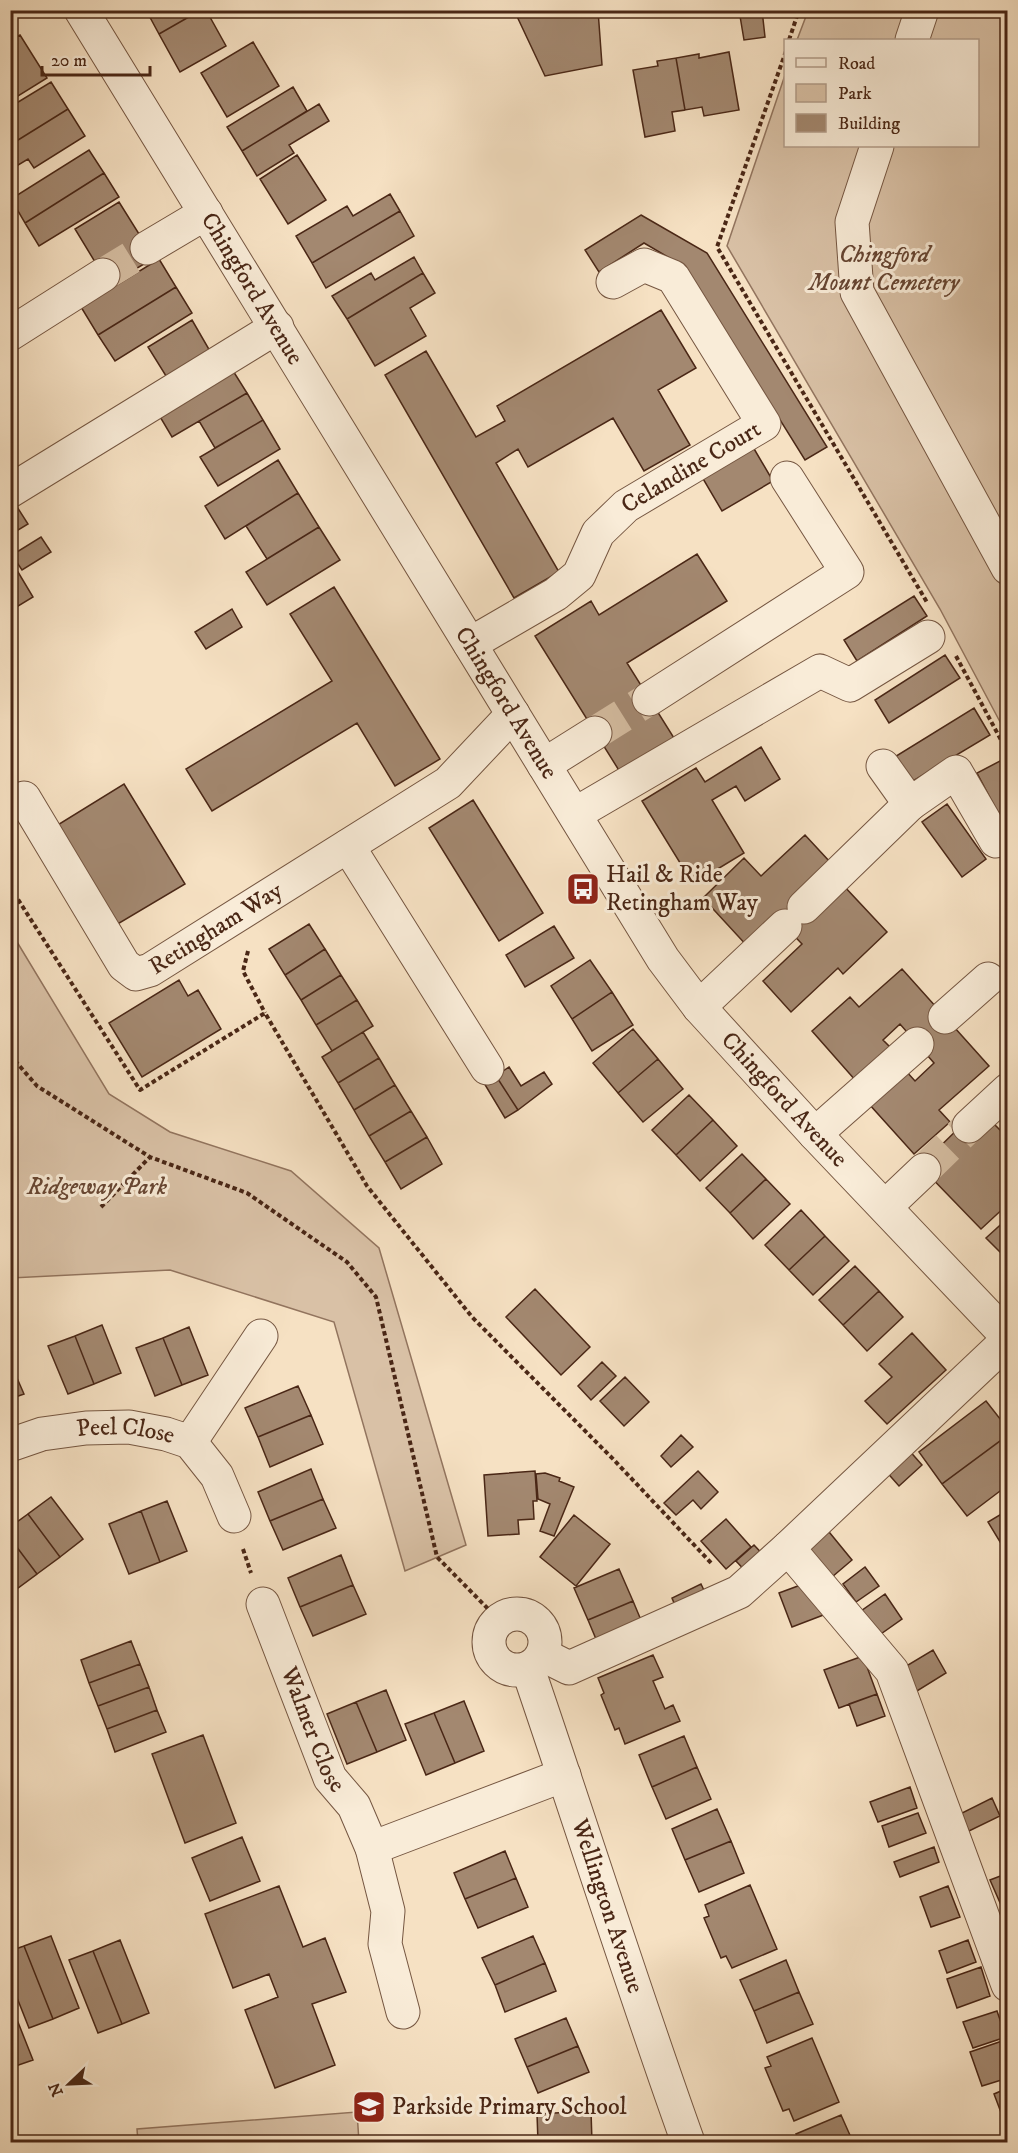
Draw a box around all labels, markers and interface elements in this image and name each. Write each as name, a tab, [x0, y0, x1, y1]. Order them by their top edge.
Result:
scale bar	[42, 39, 150, 77]
legend	[784, 39, 979, 147]
text: 20 m	[51, 50, 87, 72]
text: Road	[838, 53, 875, 75]
text: Park	[838, 83, 872, 105]
text: Building	[838, 113, 900, 135]
street label: Chingford Avenue	[194, 207, 310, 371]
park label: Chingford Mount Cemetery	[807, 240, 961, 298]
street label: Celandine Court	[616, 414, 767, 520]
street label: Chingford Avenue	[448, 621, 564, 785]
place label: Hail & Ride Retingham Way	[606, 860, 758, 918]
bus stop icon: Hail & Ride Retingham Way	[565, 871, 601, 907]
street label: Retingham Way	[144, 875, 289, 982]
street label: Chingford Avenue	[714, 1026, 854, 1174]
park label: Ridgeway Park	[26, 1172, 167, 1202]
street label: Peel Close	[75, 1411, 179, 1451]
street label: Walmer Close	[273, 1662, 351, 1799]
street label: Wellington Avenue	[564, 1814, 650, 1997]
north arrow	[39, 2054, 99, 2114]
text: N	[44, 2080, 68, 2099]
school or university icon: Parkside Primary School	[351, 2089, 387, 2125]
place label: Parkside Primary School	[392, 2092, 628, 2122]

